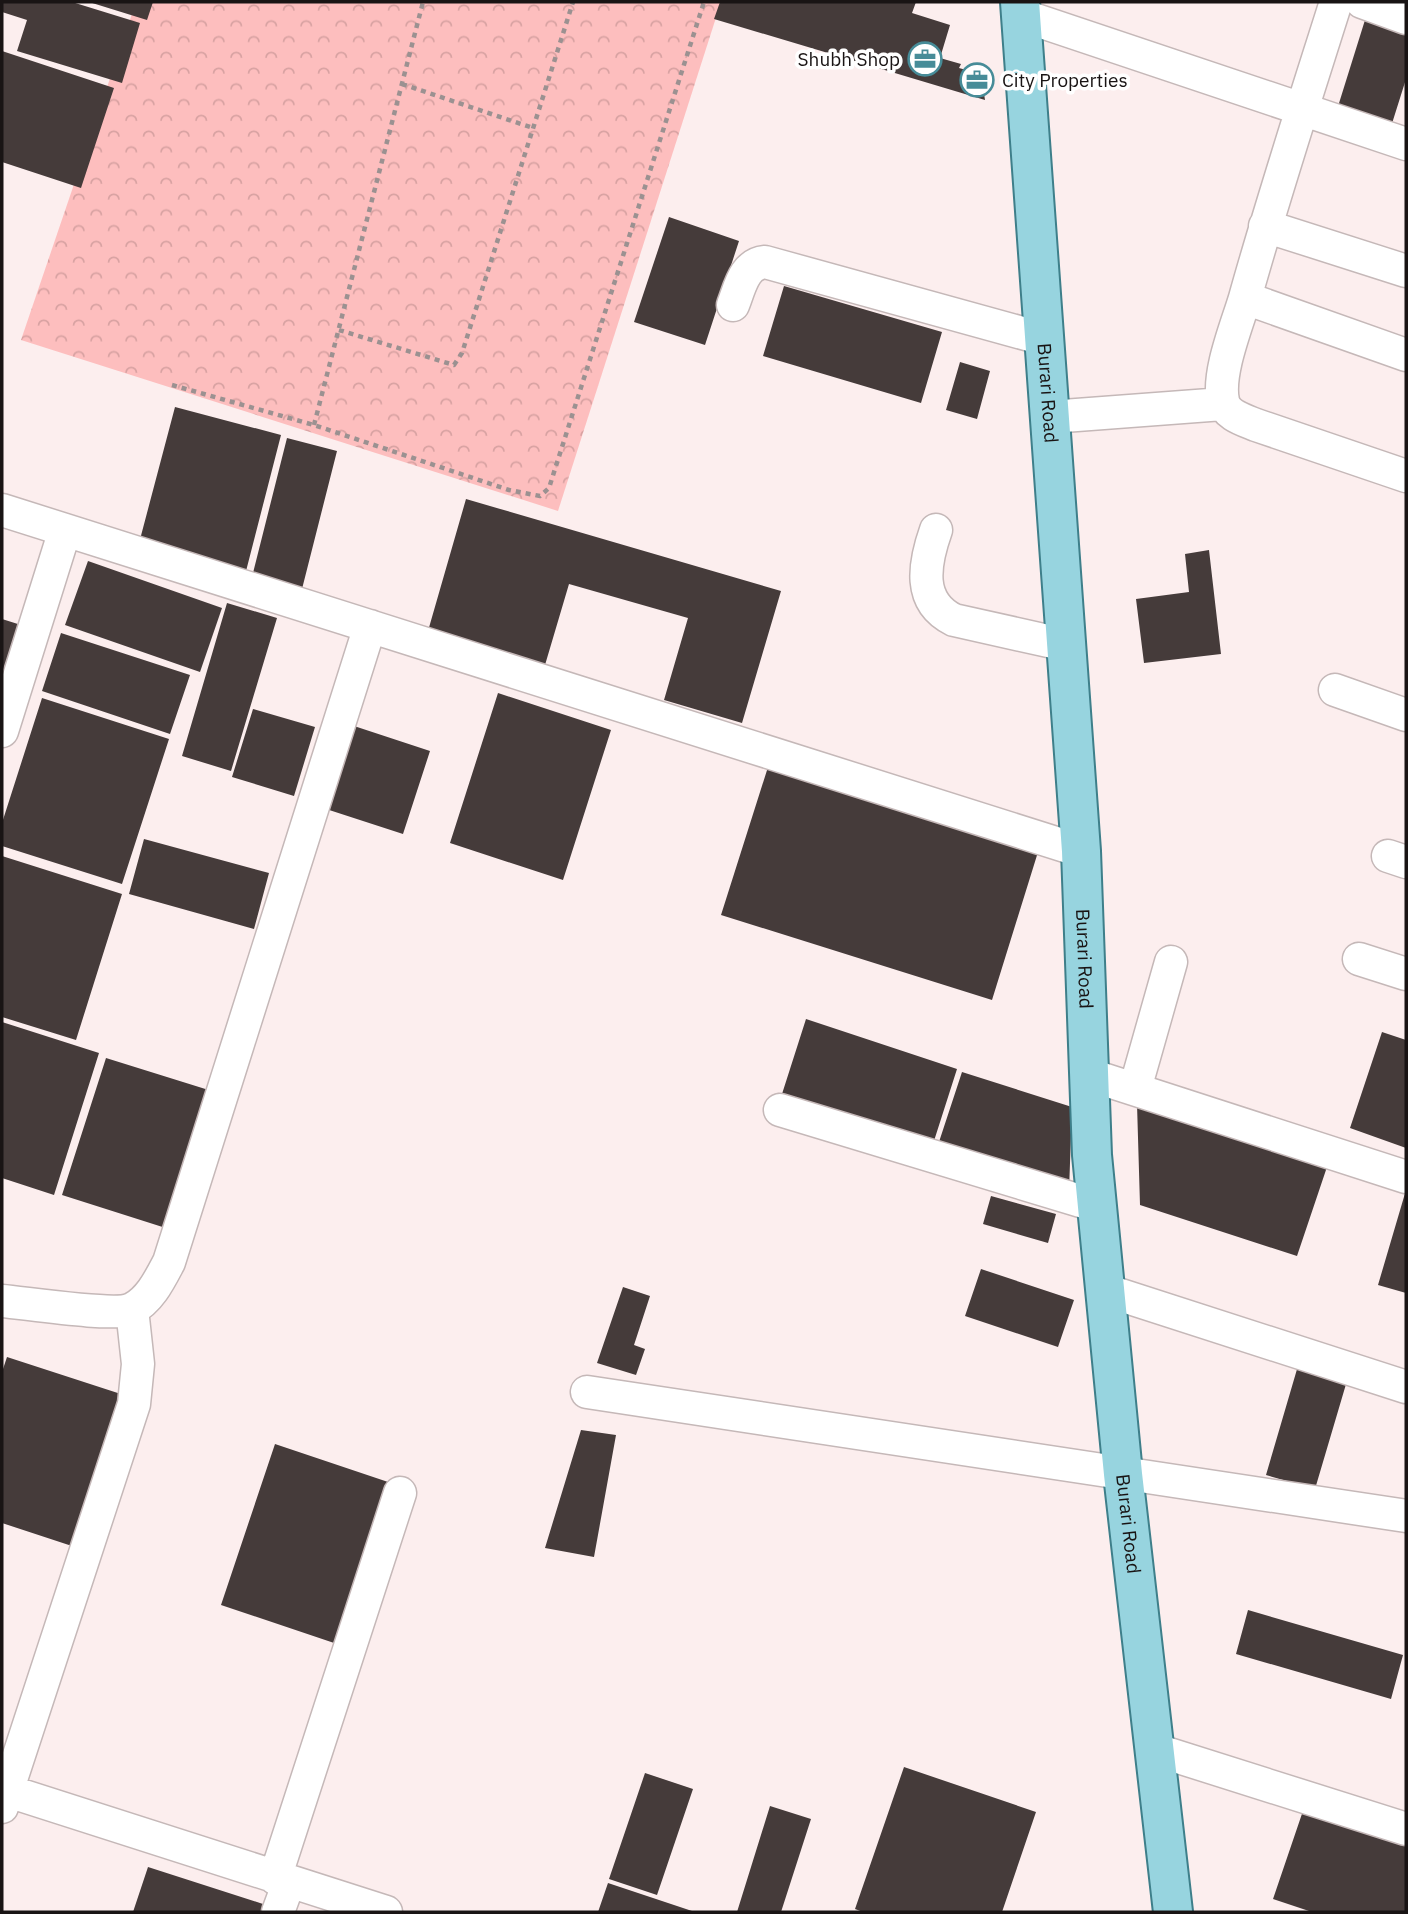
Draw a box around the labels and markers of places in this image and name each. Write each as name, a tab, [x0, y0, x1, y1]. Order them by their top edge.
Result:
office icon: Shubh Shop	[906, 40, 944, 78]
place label: Shubh Shop	[798, 47, 900, 71]
office icon: City Properties	[958, 61, 996, 99]
place label: City Properties	[1002, 68, 1128, 92]

